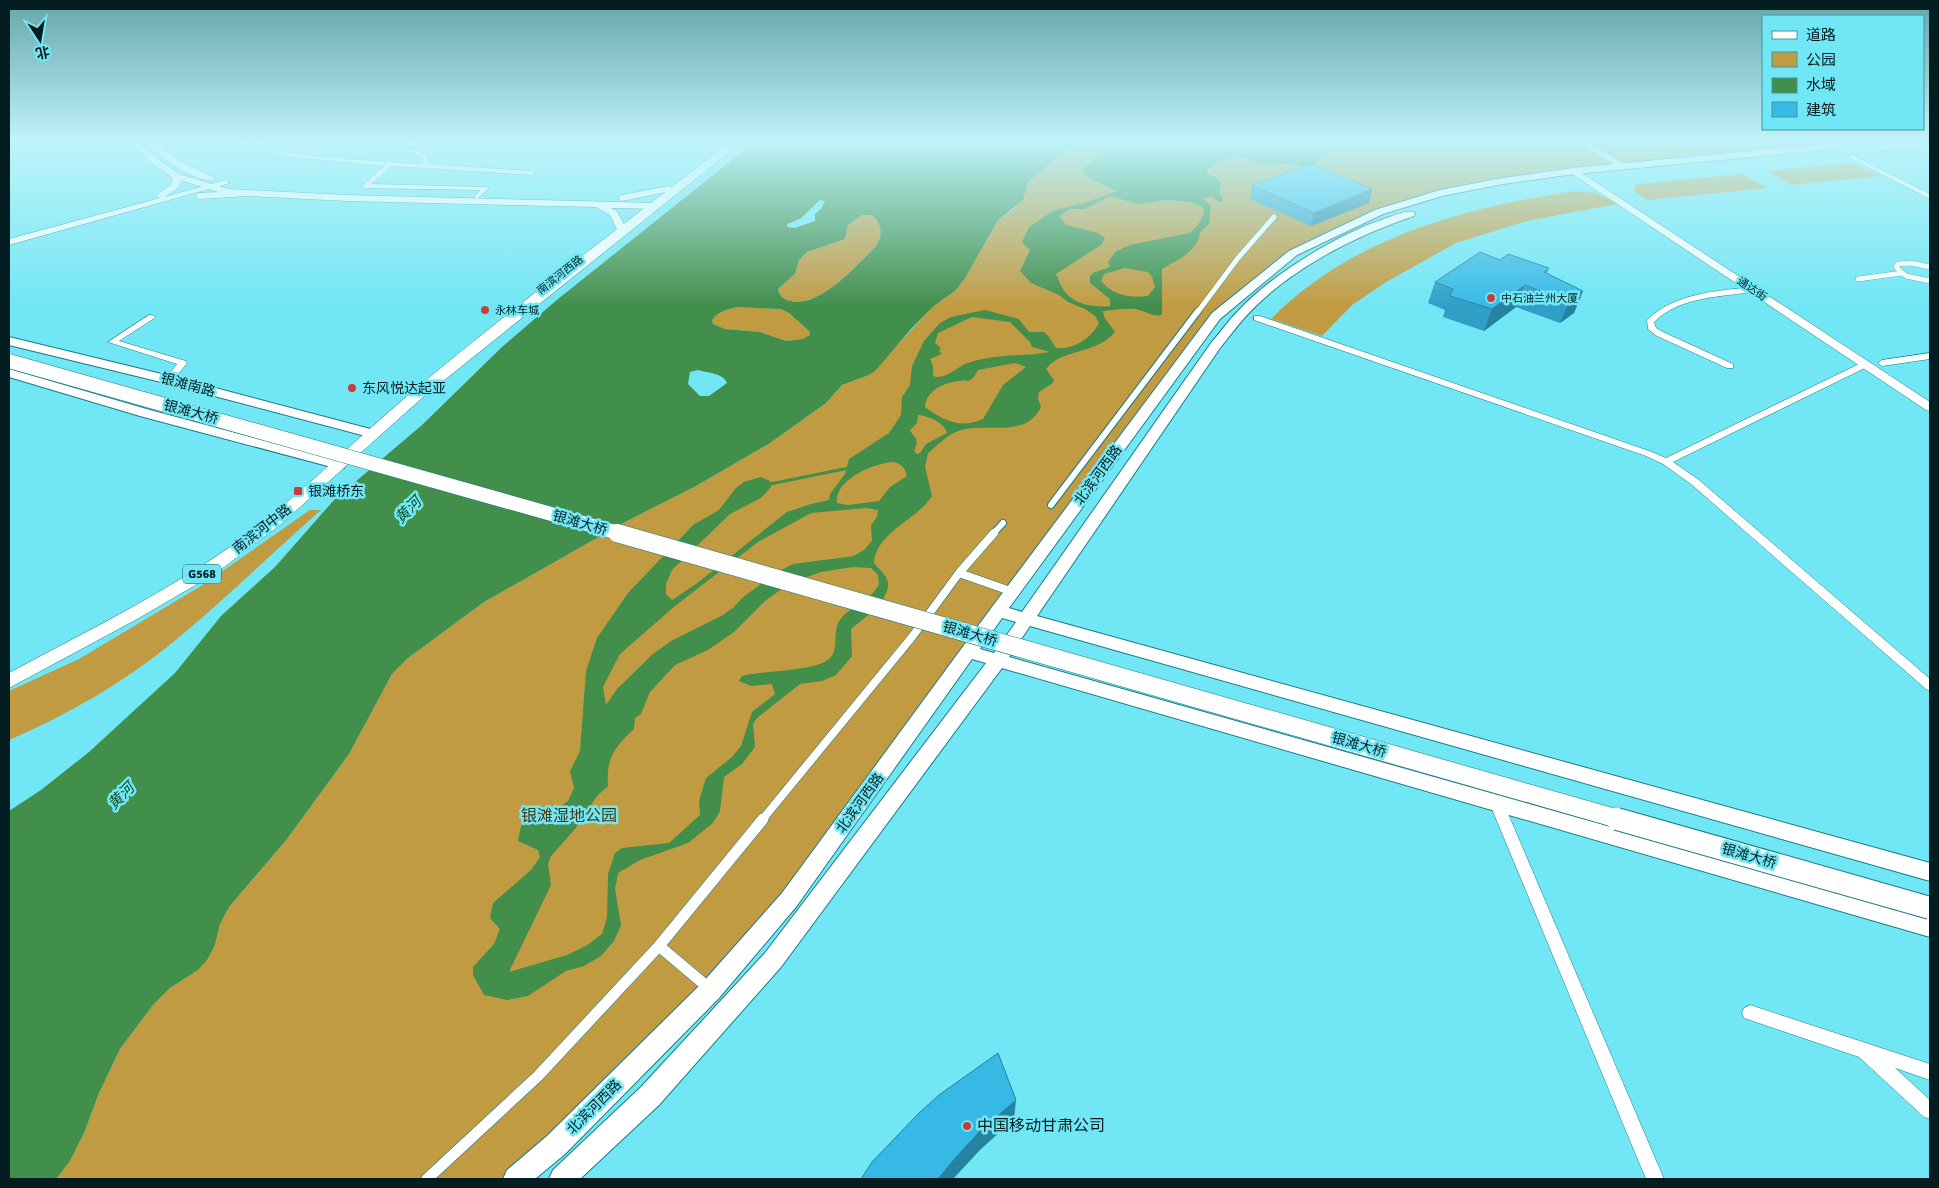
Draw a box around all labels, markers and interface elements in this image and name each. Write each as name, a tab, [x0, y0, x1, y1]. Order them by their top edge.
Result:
north arrow	[15, 15, 65, 65]
legend	[1762, 15, 1924, 130]
text: 道路	[1806, 26, 1836, 44]
text: 北	[34, 42, 51, 62]
text: 公园	[1806, 51, 1836, 69]
text: 水域	[1806, 76, 1836, 94]
text: 建筑	[1806, 101, 1836, 119]
street label: 南滨河西路	[534, 253, 586, 297]
street label: 通达街	[1735, 274, 1769, 304]
marker: 中石油兰州大厦	[1485, 292, 1497, 304]
place label: 中石油兰州大厦	[1501, 292, 1578, 305]
marker: 永林车城	[479, 304, 491, 316]
place label: 永林车城	[495, 304, 539, 317]
street label: 银滩南路	[159, 370, 217, 400]
place label: 东风悦达起亚	[362, 380, 446, 397]
marker: 东风悦达起亚	[346, 382, 358, 394]
street label: 银滩大桥	[162, 397, 220, 427]
street label: 北滨河西路	[1071, 442, 1125, 508]
place label: 银滩桥东	[308, 483, 364, 500]
marker: 银滩桥东	[292, 485, 304, 497]
water label: 黄河	[391, 491, 427, 527]
street label: 南滨河中路	[229, 501, 295, 557]
street label: 银滩大桥	[551, 507, 609, 539]
road number: G568	[183, 564, 221, 584]
street label: 银滩大桥	[941, 618, 999, 650]
street label: 银滩大桥	[1330, 729, 1388, 761]
street label: 北滨河西路	[833, 770, 887, 836]
water label: 黄河	[104, 777, 140, 813]
park label: 银滩湿地公园	[521, 806, 617, 826]
street label: 银滩大桥	[1720, 840, 1778, 872]
street label: 北滨河西路	[563, 1076, 625, 1138]
place label: 中国移动甘肃公司	[977, 1116, 1105, 1136]
marker: 中国移动甘肃公司	[961, 1120, 973, 1132]

